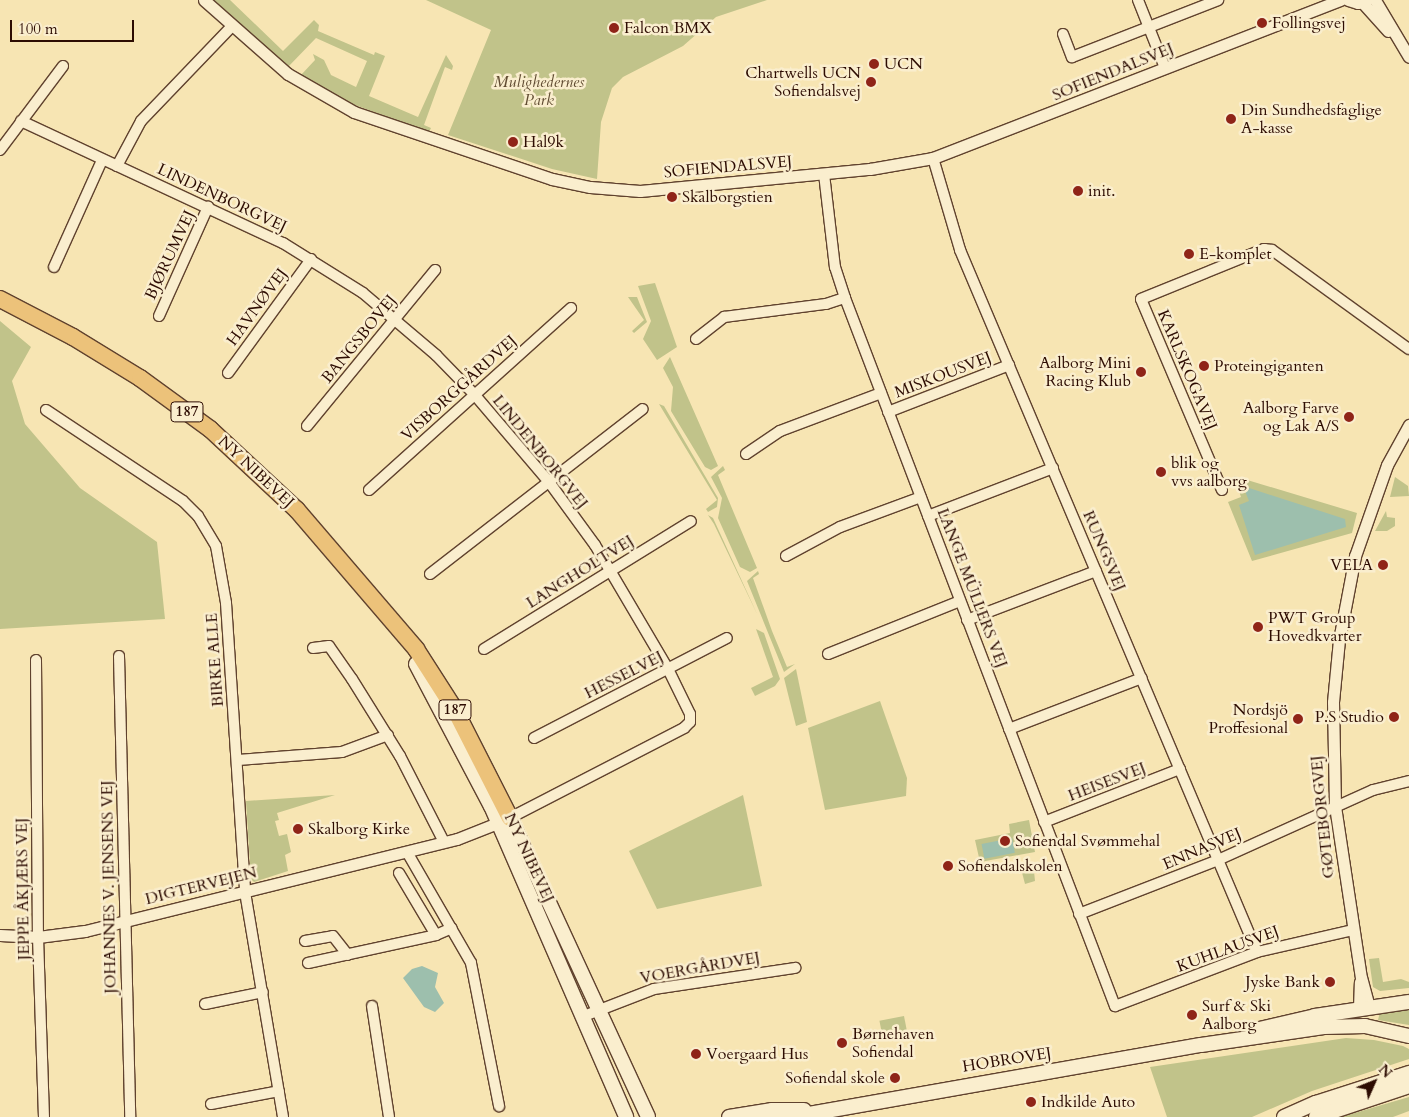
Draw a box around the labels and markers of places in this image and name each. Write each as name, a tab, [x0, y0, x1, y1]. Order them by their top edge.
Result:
place label: Follingsvej	[1272, 13, 1346, 33]
marker: Follingsvej	[1256, 17, 1268, 29]
place label: Falcon BMX	[624, 18, 712, 38]
marker: Falcon BMX	[608, 22, 620, 34]
place label: UCN	[884, 54, 923, 74]
marker: UCN	[868, 58, 880, 70]
place label: Chartwells UCN Sofiendalsvej	[745, 63, 861, 101]
marker: Chartwells UCN Sofiendalsvej	[865, 76, 877, 88]
place label: Din Sundhedsfaglige A-kasse	[1241, 100, 1382, 138]
marker: Din Sundhedsfaglige A-kasse	[1225, 113, 1237, 125]
place label: Hal9k	[523, 132, 564, 152]
marker: Hal9k	[507, 136, 519, 148]
place label: init.	[1088, 181, 1115, 201]
marker: init.	[1072, 185, 1084, 197]
place label: Skalborgstien	[682, 187, 773, 207]
marker: Skalborgstien	[666, 191, 678, 203]
place label: E-komplet	[1199, 244, 1272, 264]
marker: E-komplet	[1183, 248, 1195, 260]
place label: Aalborg Mini Racing Klub	[1039, 353, 1131, 391]
place label: Proteingiganten	[1214, 356, 1324, 376]
marker: Proteingiganten	[1198, 360, 1210, 372]
marker: Aalborg Mini Racing Klub	[1135, 366, 1147, 378]
place label: Aalborg Farve og Lak A/S	[1243, 398, 1339, 436]
marker: Aalborg Farve og Lak A/S	[1343, 411, 1355, 423]
place label: blik og vvs aalborg	[1171, 453, 1247, 491]
marker: blik og vvs aalborg	[1155, 466, 1167, 478]
place label: VELA	[1330, 555, 1373, 575]
marker: VELA	[1377, 559, 1389, 571]
place label: PWT Group Hovedkvarter	[1268, 608, 1361, 646]
marker: PWT Group Hovedkvarter	[1252, 621, 1264, 633]
place label: Nordsjö Proffesional	[1209, 700, 1288, 738]
place label: P.S Studio	[1315, 707, 1384, 727]
marker: P.S Studio	[1388, 711, 1400, 723]
marker: Nordsjö Proffesional	[1292, 713, 1304, 725]
place label: Skalborg Kirke	[308, 819, 410, 839]
marker: Skalborg Kirke	[292, 823, 304, 835]
place label: Sofiendal Svømmehal	[1015, 831, 1160, 851]
marker: Sofiendal Svømmehal	[999, 835, 1011, 847]
place label: Sofiendalskolen	[958, 856, 1063, 876]
marker: Sofiendalskolen	[942, 860, 954, 872]
place label: Jyske Bank	[1245, 972, 1320, 992]
marker: Jyske Bank	[1324, 976, 1336, 988]
place label: Surf & Ski Aalborg	[1202, 996, 1271, 1034]
marker: Surf & Ski Aalborg	[1186, 1009, 1198, 1021]
place label: Børnehaven Sofiendal	[852, 1024, 934, 1062]
marker: Børnehaven Sofiendal	[836, 1037, 848, 1049]
place label: Voergaard Hus	[706, 1044, 808, 1064]
marker: Voergaard Hus	[690, 1048, 702, 1060]
place label: Sofiendal skole	[785, 1068, 885, 1088]
marker: Sofiendal skole	[889, 1072, 901, 1084]
place label: Indkilde Auto	[1041, 1092, 1135, 1112]
marker: Indkilde Auto	[1025, 1096, 1037, 1108]

